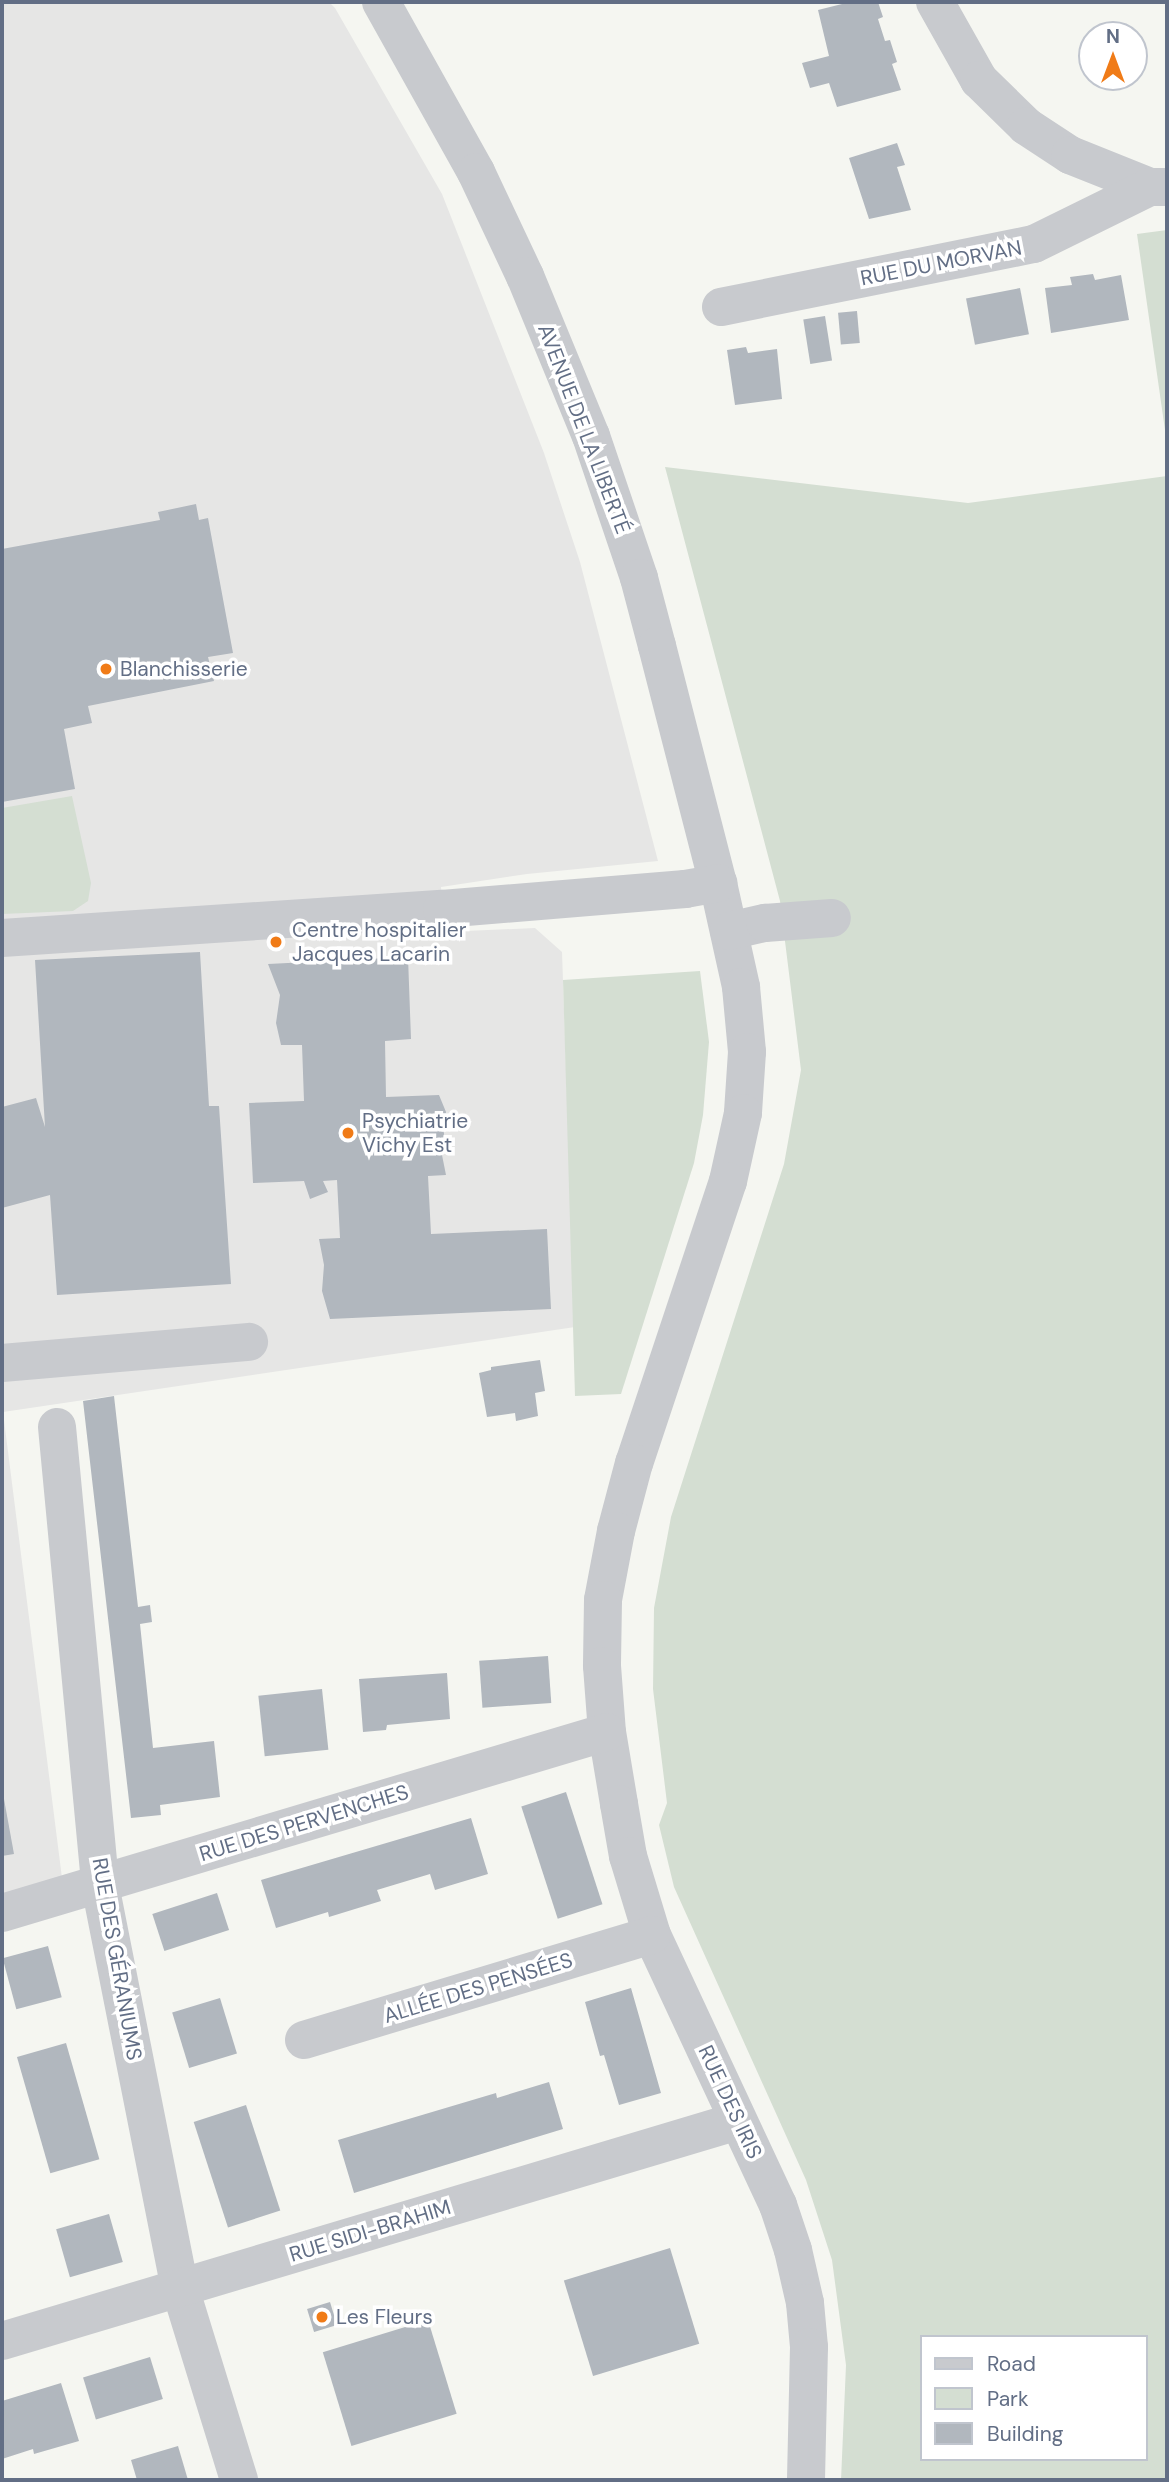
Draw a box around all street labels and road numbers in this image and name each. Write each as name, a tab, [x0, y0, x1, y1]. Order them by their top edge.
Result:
street label: RUE DU MORVAN	[858, 235, 1024, 291]
street label: AVENUE DE LA LIBERTÉ	[532, 321, 636, 537]
street label: RUE DES PERVENCHES	[196, 1779, 412, 1867]
street label: RUE DES GÉRANIUMS	[87, 1856, 147, 2062]
street label: ALLÉE DES PENSÉES	[381, 1947, 575, 2029]
street label: RUE DES IRIS	[693, 2041, 767, 2163]
street label: RUE SIDI-BRAHIM	[286, 2194, 454, 2268]

